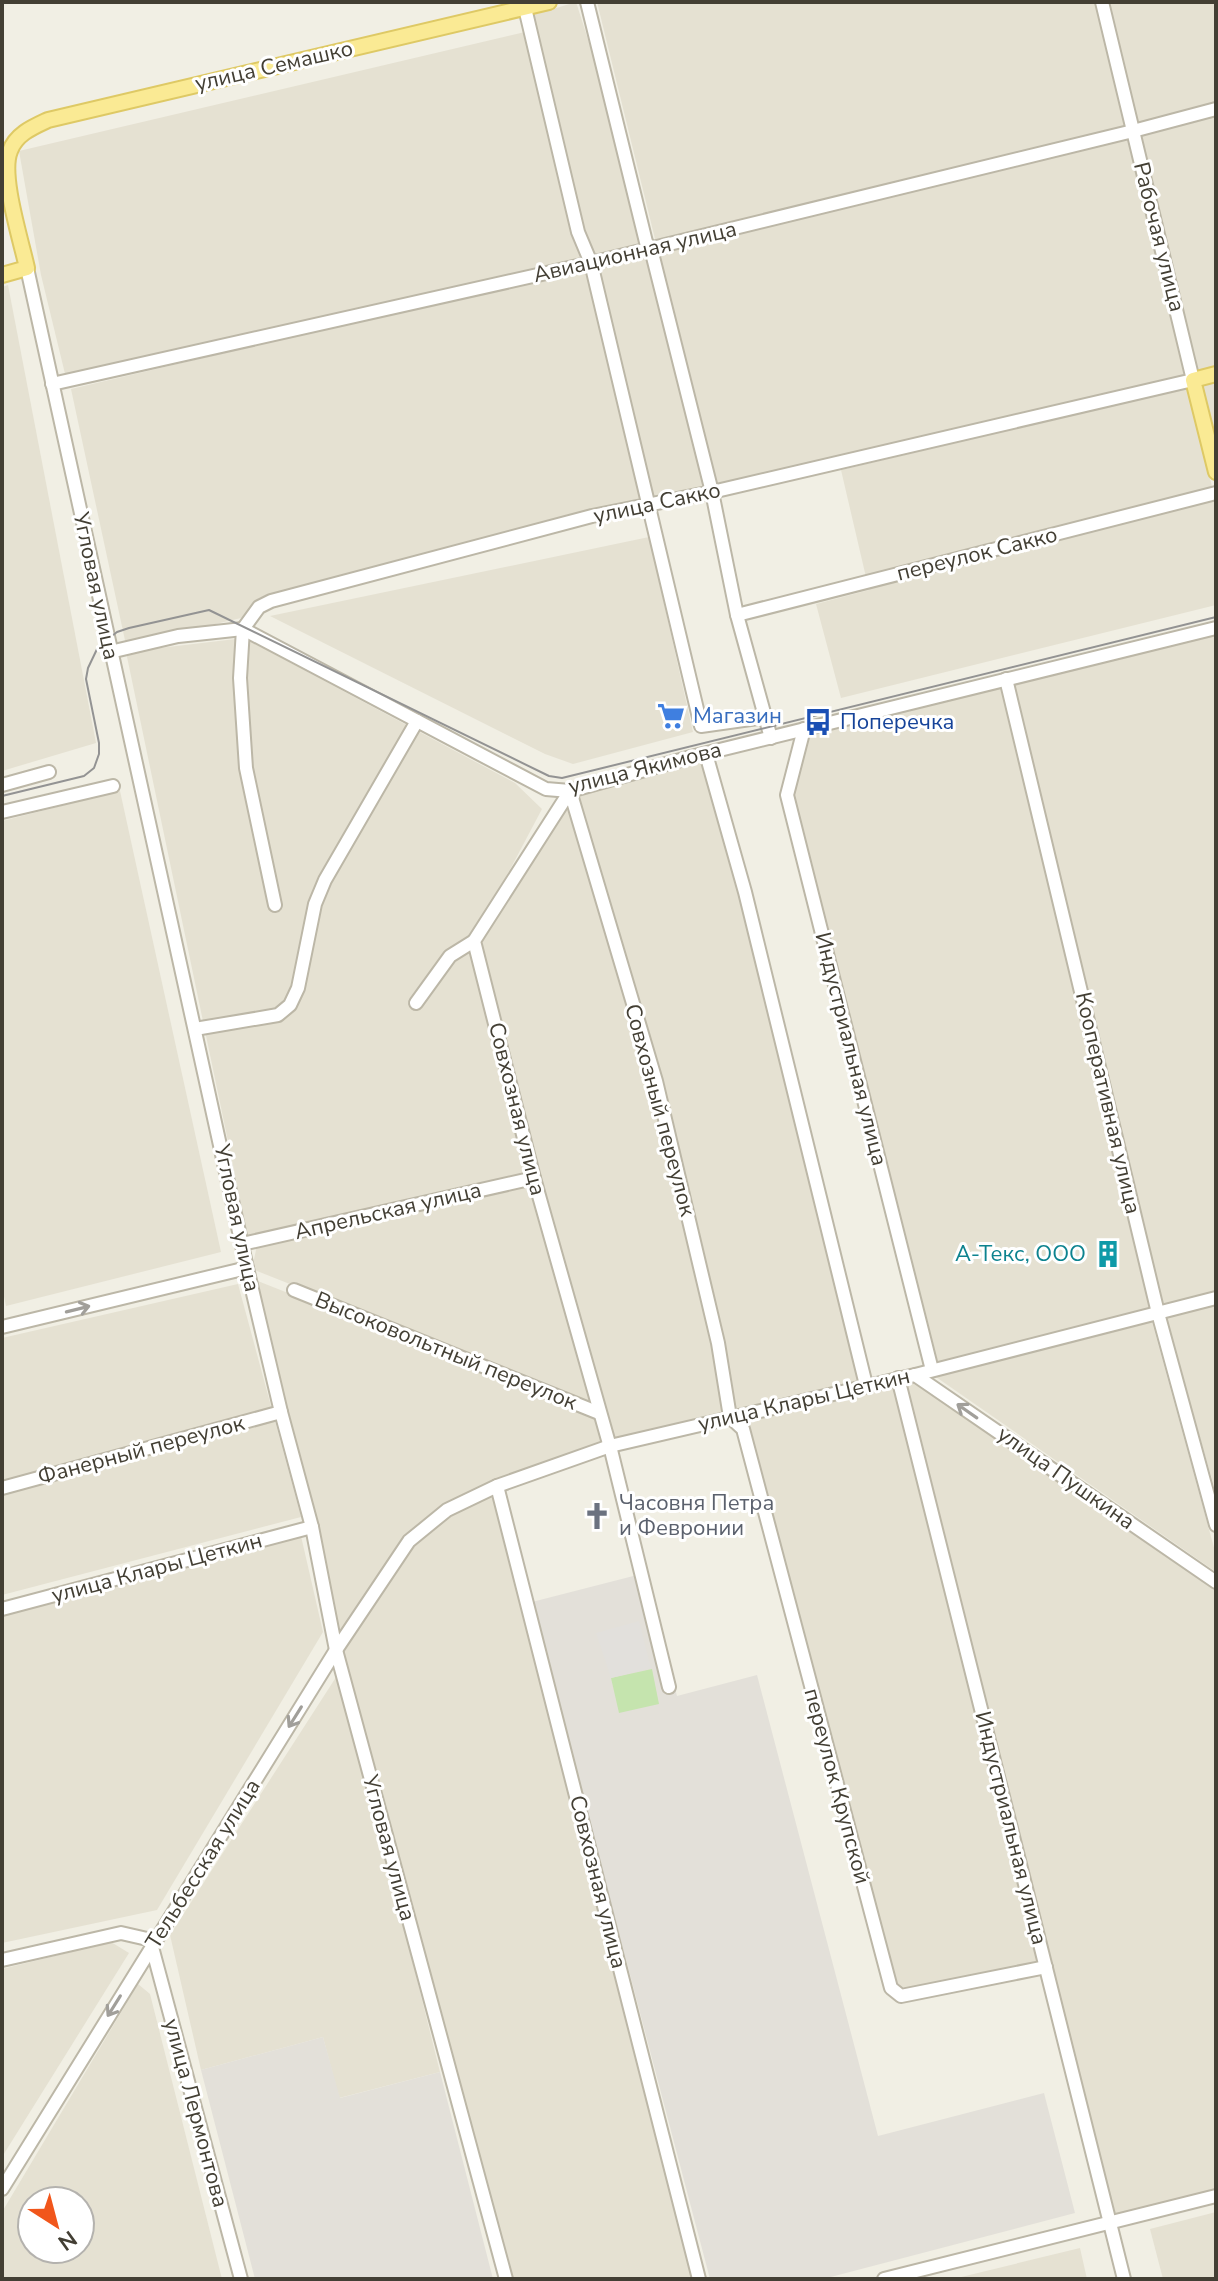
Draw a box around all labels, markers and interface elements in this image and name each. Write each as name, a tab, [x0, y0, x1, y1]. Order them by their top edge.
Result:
street label: улица Семашко	[192, 33, 356, 99]
street label: Рабочая улица	[1126, 159, 1192, 315]
street label: Авиационная улица	[530, 214, 740, 290]
street label: улица Сакко	[591, 475, 723, 531]
street label: Угловая улица	[66, 509, 126, 662]
street label: переулок Сакко	[893, 520, 1061, 588]
supermarket icon: Магазин	[656, 701, 686, 731]
place label: Магазин	[693, 701, 782, 731]
bus stop icon: Поперечка	[803, 707, 833, 737]
place label: Поперечка	[840, 707, 954, 737]
street label: улица Якимова	[565, 734, 725, 802]
street label: Индустриальная улица	[807, 929, 895, 1169]
street label: Кооперативная улица	[1068, 989, 1148, 1217]
street label: Совхозный переулок	[617, 1001, 703, 1220]
street label: Совхозная улица	[481, 1019, 553, 1199]
street label: Угловая улица	[207, 1141, 267, 1294]
street label: Апрельская улица	[292, 1175, 484, 1247]
place label: А-Текс, ООО	[955, 1239, 1086, 1269]
building icon: А-Текс, ООО	[1093, 1239, 1123, 1269]
street label: Высоковольтный переулок	[310, 1285, 582, 1418]
one-way arrow	[64, 1301, 90, 1316]
street label: улица Клары Цеткин	[695, 1361, 913, 1439]
one-way arrow	[957, 1403, 979, 1419]
street label: Фанерный переулок	[34, 1408, 248, 1492]
street label: улица Пушкина	[991, 1419, 1141, 1537]
place label: Часовня Петра и Февронии	[619, 1488, 774, 1543]
church icon: Часовня Петра и Февронии	[582, 1501, 612, 1531]
street label: улица Клары Цеткин	[48, 1525, 266, 1611]
street label: переулок Крупской	[796, 1685, 878, 1887]
one-way arrow	[286, 1705, 302, 1728]
street label: Индустриальная улица	[967, 1708, 1055, 1948]
street label: Угловая улица	[355, 1771, 423, 1924]
street label: Тельбесская улица	[139, 1773, 267, 1955]
street label: Совхозная улица	[562, 1792, 634, 1972]
one-way arrow	[106, 1995, 123, 2017]
street label: улица Лермонтова	[156, 2015, 236, 2211]
north arrow	[16, 2185, 96, 2265]
text: N	[52, 2223, 83, 2257]

